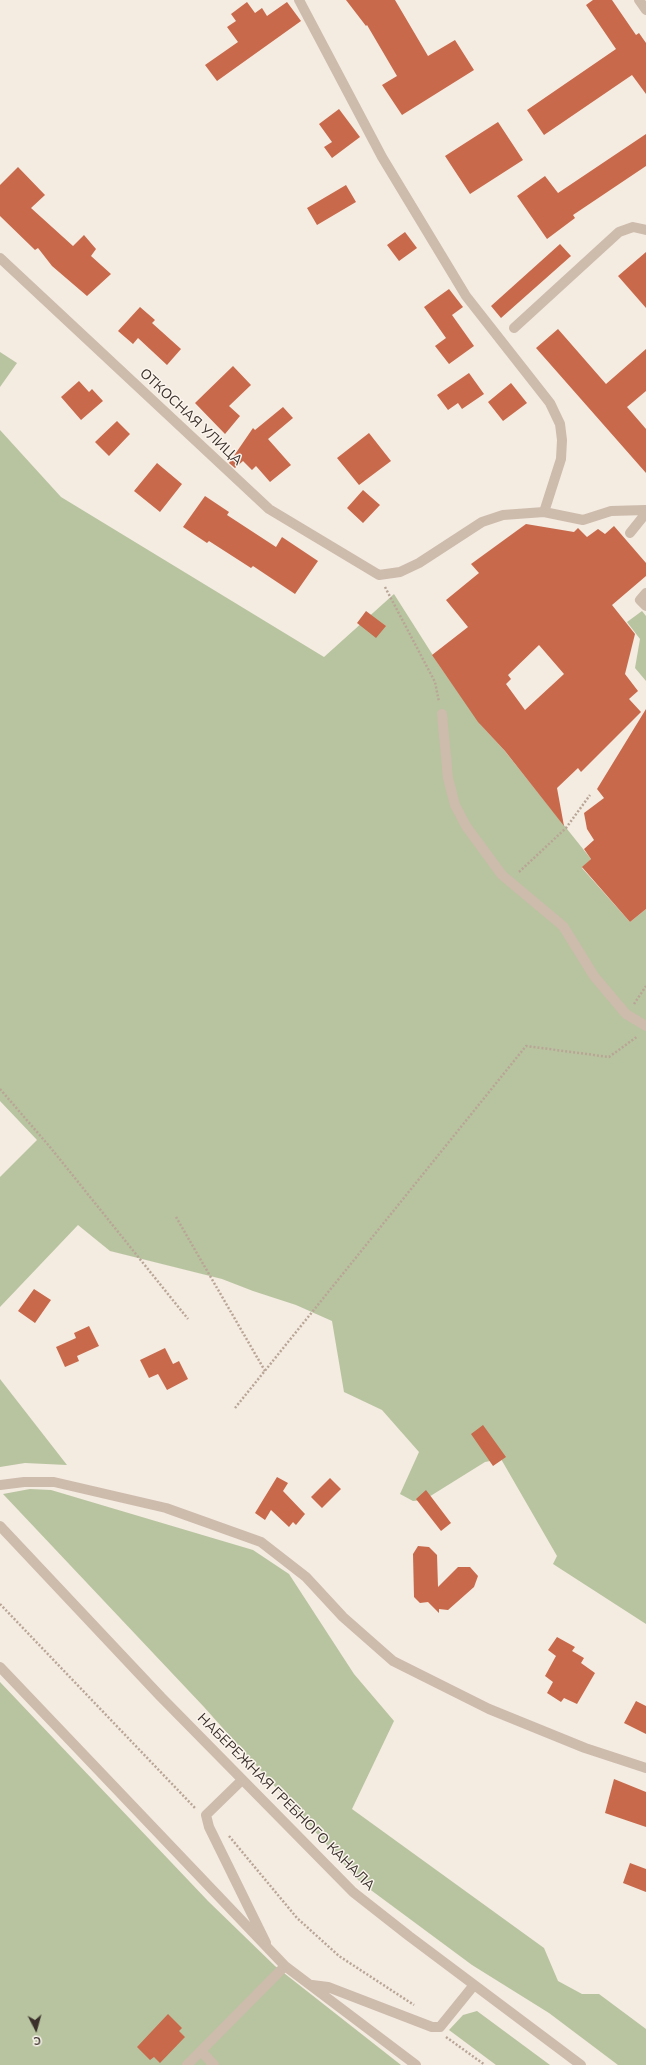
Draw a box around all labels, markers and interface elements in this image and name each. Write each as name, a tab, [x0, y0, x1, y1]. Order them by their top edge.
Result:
street label: ОТКОСНАЯ УЛИЦА	[136, 365, 246, 469]
street label: НАБЕРЕЖНАЯ ГРЕБНОГО КАНАЛА	[194, 1710, 378, 1894]
north arrow	[16, 2009, 56, 2049]
text: С	[33, 2034, 42, 2048]

